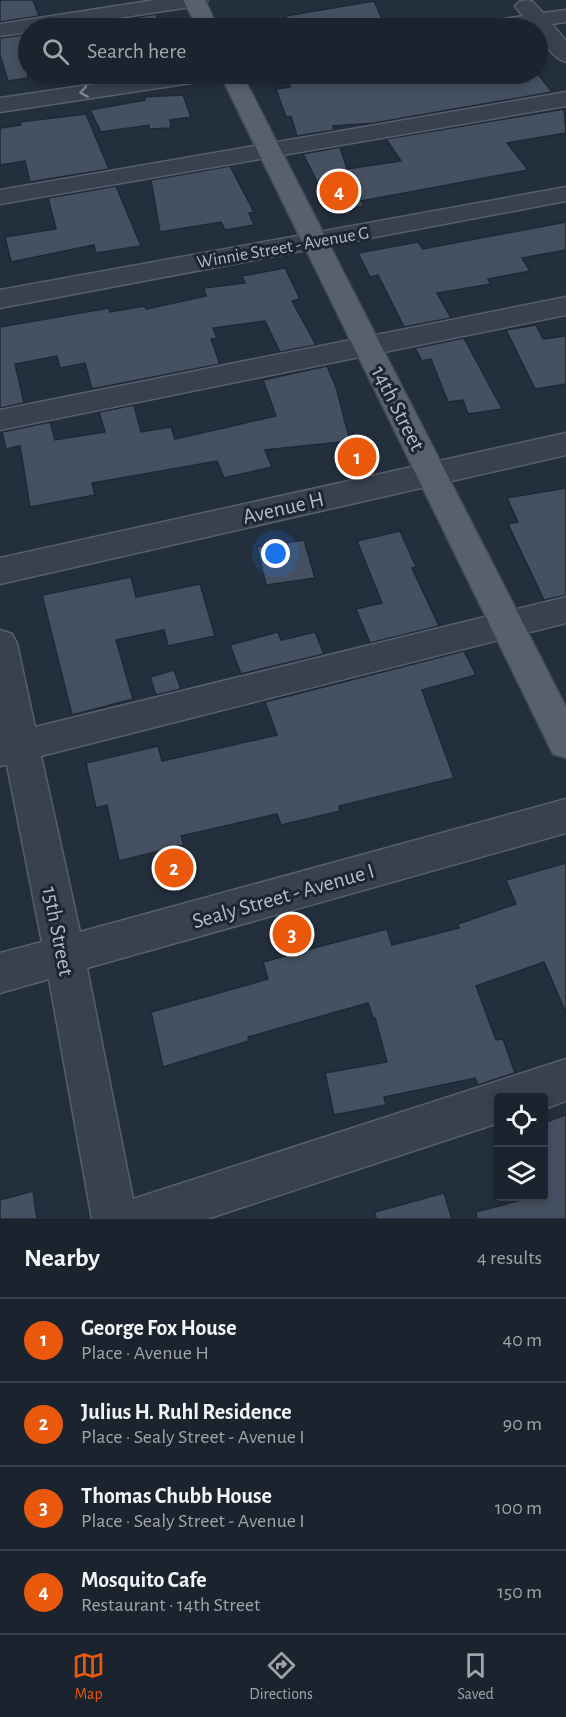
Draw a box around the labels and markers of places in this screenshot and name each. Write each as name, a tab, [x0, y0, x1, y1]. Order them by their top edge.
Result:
pin: 4	[320, 168, 358, 213]
pin: 1	[338, 434, 376, 480]
pin: 2	[154, 846, 194, 890]
pin: 3	[272, 912, 312, 956]

